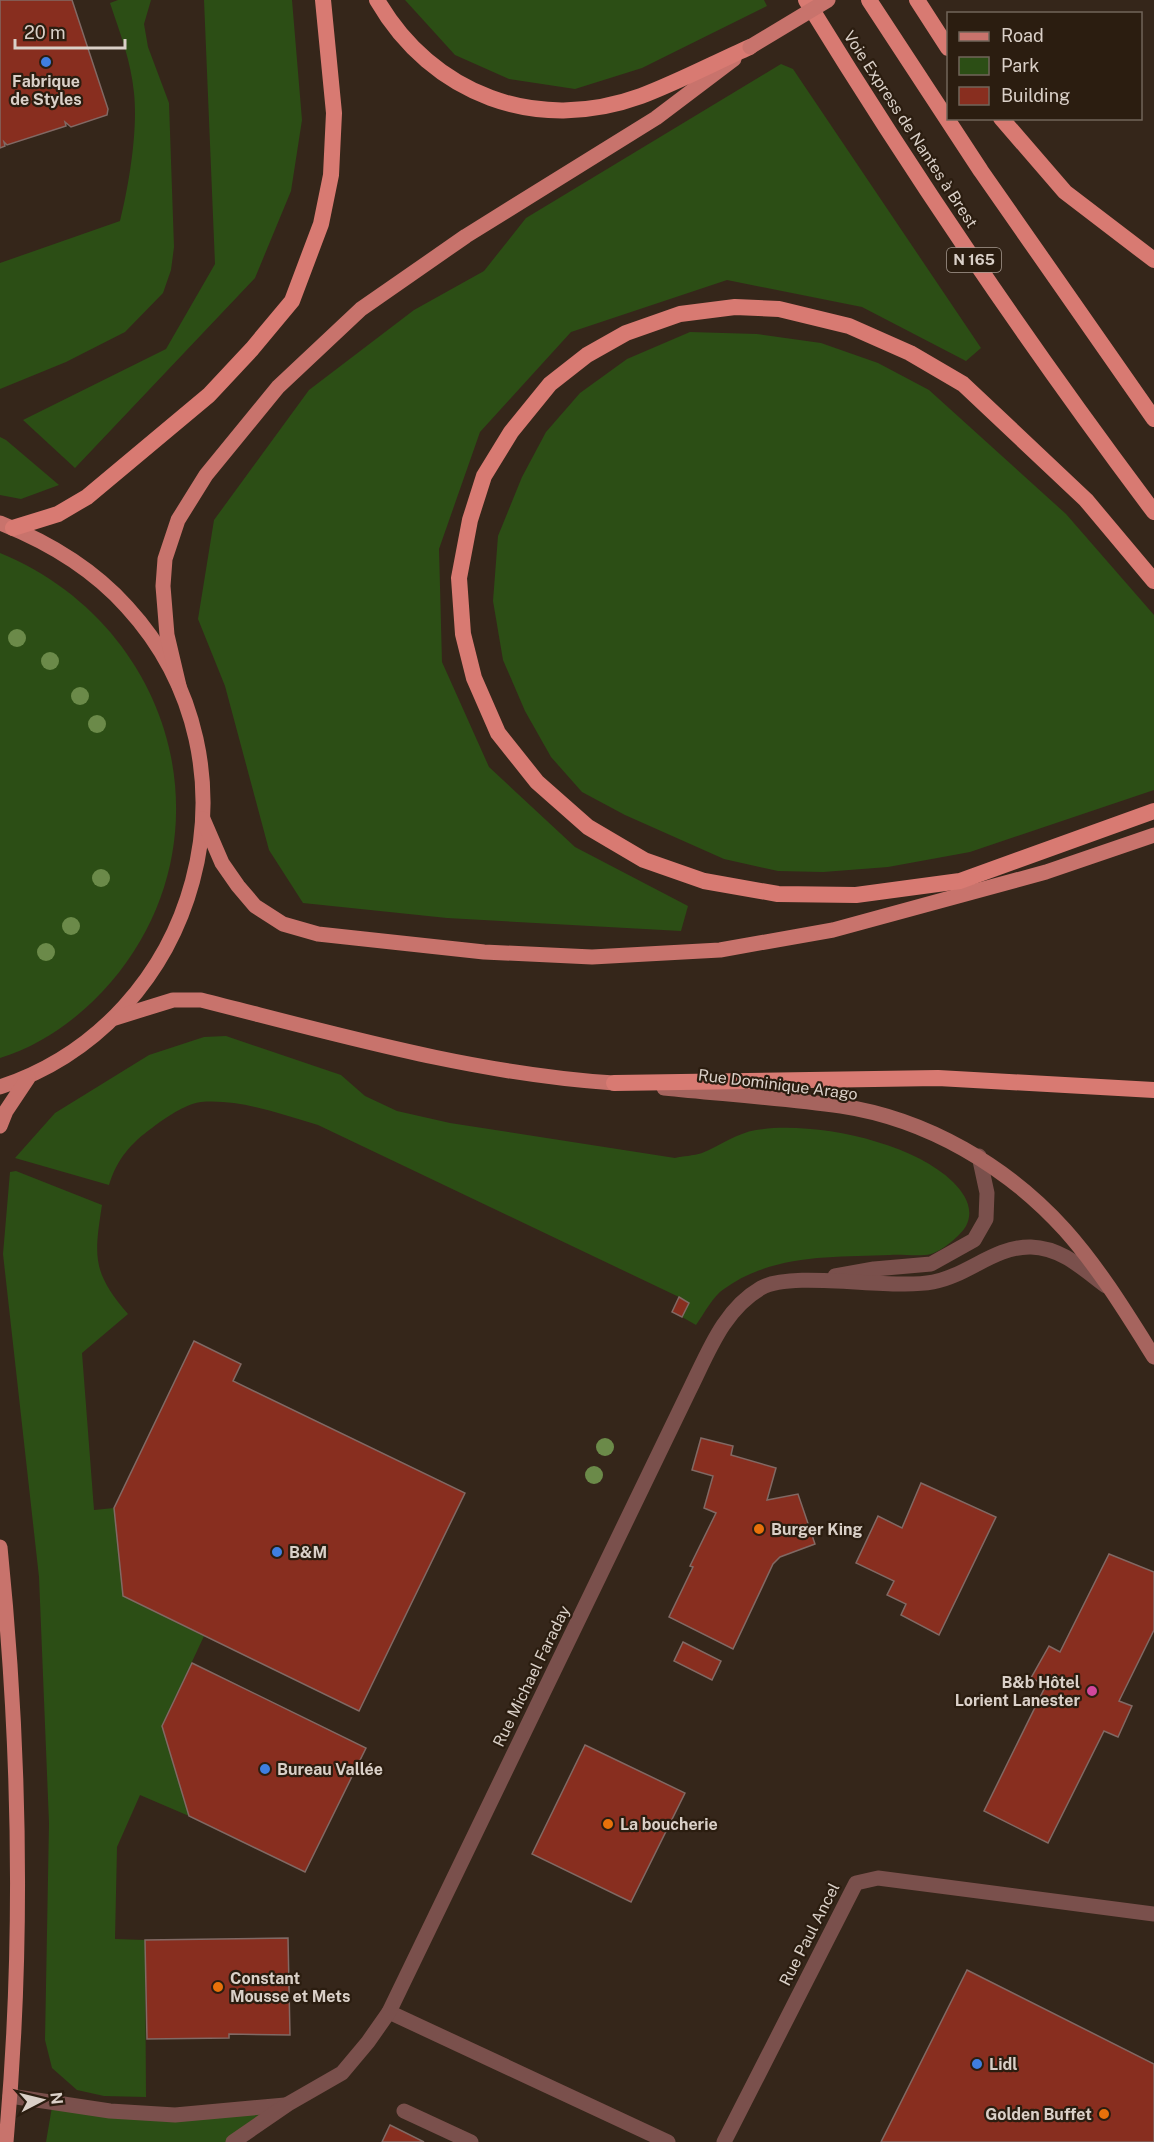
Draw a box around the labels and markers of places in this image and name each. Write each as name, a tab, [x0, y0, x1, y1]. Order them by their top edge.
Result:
marker: Fabrique de Styles	[39, 55, 53, 69]
place label: Fabrique de Styles	[10, 72, 82, 109]
place label: Burger King	[771, 1520, 863, 1539]
marker: Burger King	[752, 1522, 766, 1536]
place label: B&M	[289, 1543, 327, 1562]
marker: B&M	[270, 1545, 284, 1559]
place label: B&b Hôtel Lorient Lanester	[955, 1673, 1080, 1710]
marker: B&b Hôtel Lorient Lanester	[1085, 1684, 1099, 1698]
place label: Bureau Vallée	[277, 1760, 383, 1779]
marker: Bureau Vallée	[258, 1762, 272, 1776]
place label: La boucherie	[620, 1815, 718, 1834]
marker: La boucherie	[601, 1817, 615, 1831]
place label: Constant Mousse et Mets	[230, 1969, 350, 2006]
marker: Constant Mousse et Mets	[211, 1980, 225, 1994]
place label: Lidl	[989, 2055, 1018, 2074]
marker: Lidl	[970, 2057, 984, 2071]
place label: Golden Buffet	[985, 2105, 1092, 2124]
marker: Golden Buffet	[1097, 2107, 1111, 2121]

